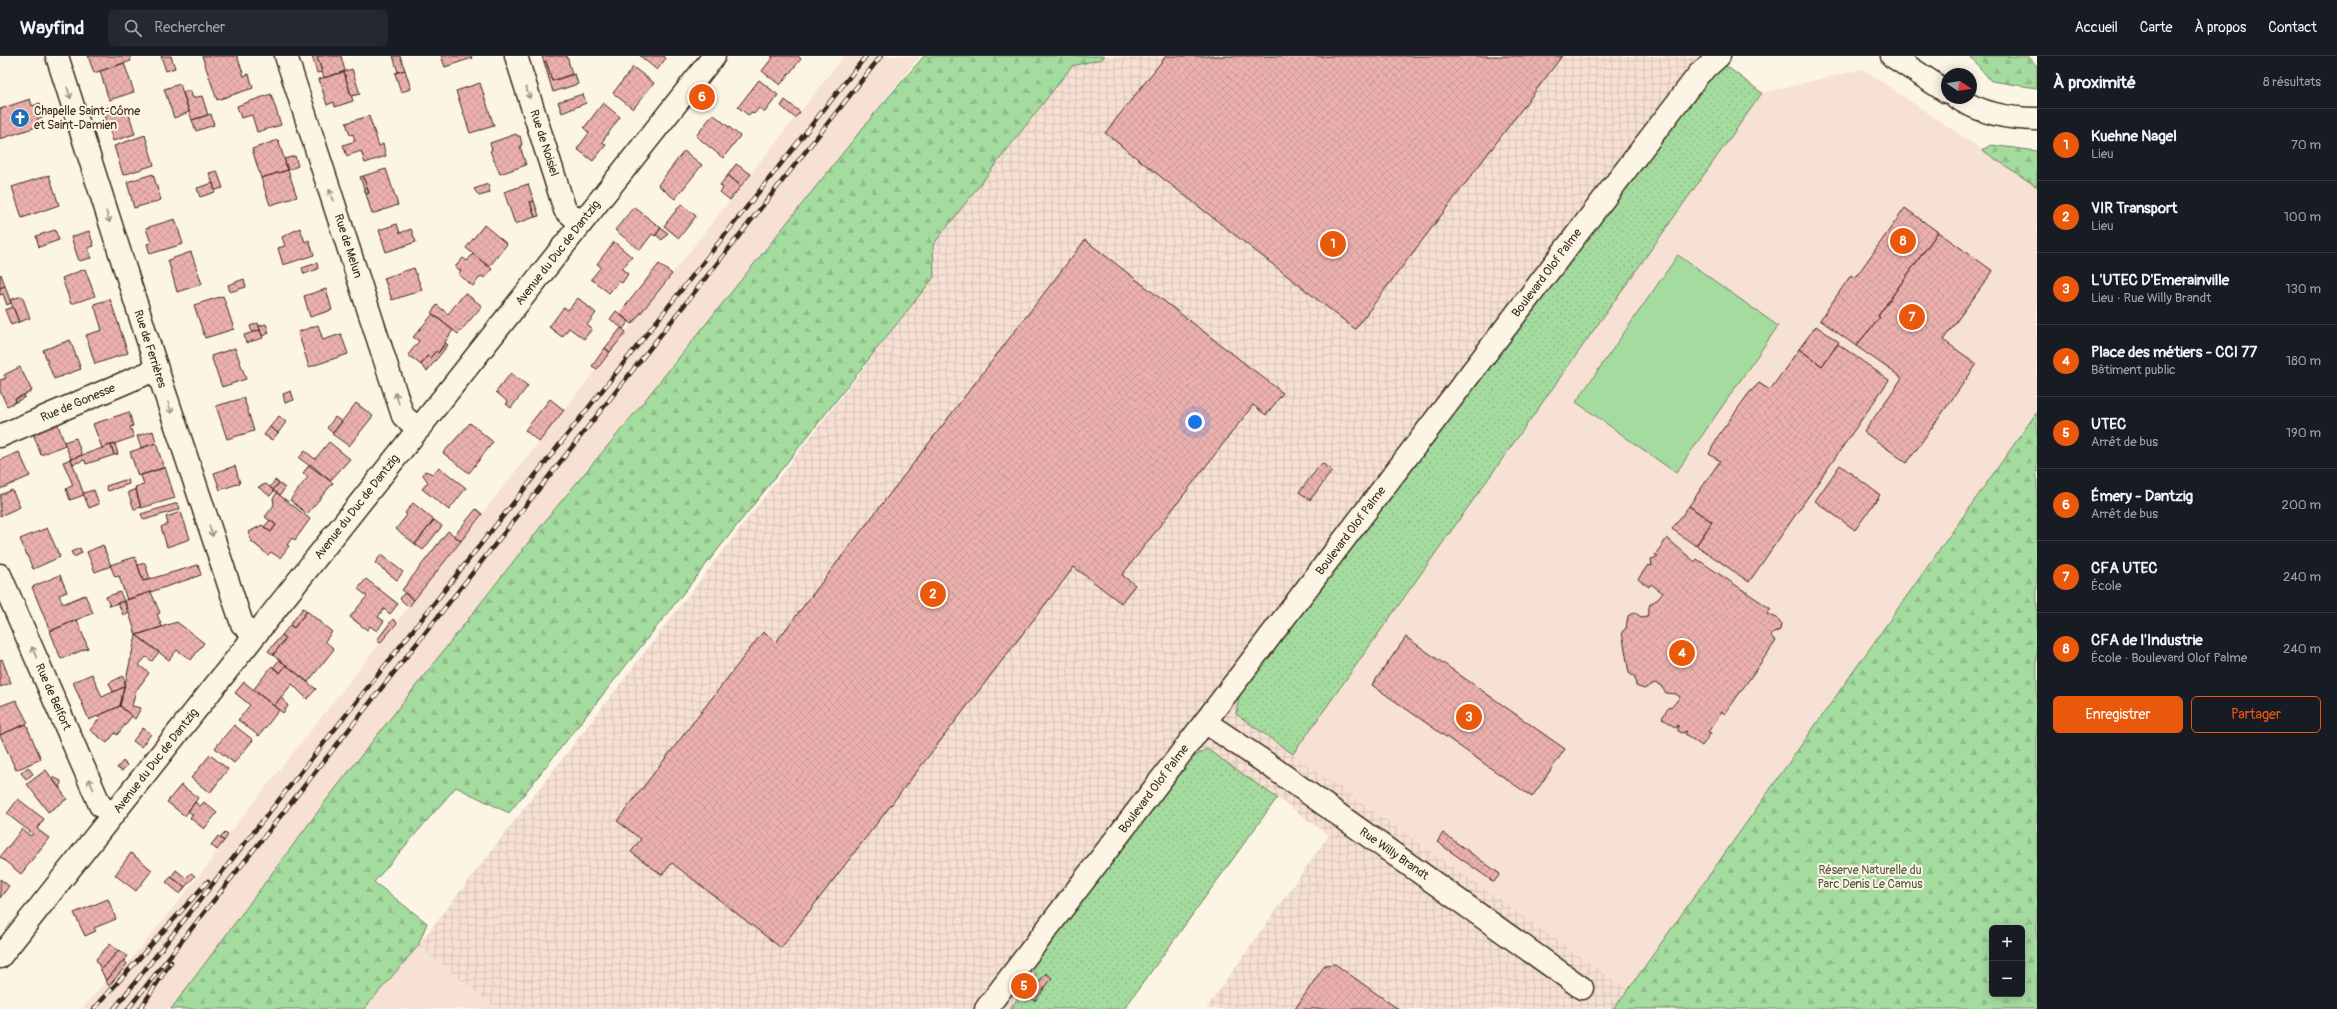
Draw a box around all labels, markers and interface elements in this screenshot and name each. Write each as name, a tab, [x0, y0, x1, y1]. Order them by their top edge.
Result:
search box	[108, 10, 388, 46]
text: Wayfind	[20, 16, 84, 40]
icon: search	[122, 17, 144, 39]
text: Rechercher	[154, 18, 225, 37]
text: Accueil	[2075, 19, 2118, 36]
text: Carte	[2140, 19, 2172, 36]
text: À propos	[2194, 19, 2246, 36]
text: Contact	[2268, 19, 2317, 36]
north arrow	[1941, 68, 1977, 104]
text: À proximité	[2053, 72, 2136, 93]
text: 8 résultats	[2263, 74, 2321, 90]
pin: 6	[689, 82, 715, 112]
one-way arrow	[66, 86, 73, 99]
one-way arrow	[525, 86, 532, 99]
place label: Chapelle Saint-Côme et Saint-Damien	[34, 104, 140, 133]
church icon: Chapelle Saint-Côme et Saint-Damien	[9, 107, 31, 129]
street label: Rue de Noisiel	[526, 108, 562, 178]
text: Kuehne Nagel	[2091, 127, 2177, 146]
text: 1	[2063, 137, 2069, 153]
text: 70 m	[2291, 137, 2321, 153]
text: Lieu	[2091, 146, 2114, 162]
one-way arrow	[327, 188, 334, 201]
street label: Avenue du Duc de Dantzig	[512, 197, 604, 309]
text: VIR Transport	[2091, 199, 2177, 218]
text: 2	[2062, 209, 2070, 225]
text: 100 m	[2284, 209, 2321, 225]
one-way arrow	[105, 211, 113, 223]
street label: Rue de Melun	[331, 212, 365, 280]
text: Lieu	[2091, 218, 2114, 234]
street label: Boulevard Olof Palme	[1509, 226, 1585, 320]
pin: 8	[1890, 226, 1916, 256]
pin: 1	[1320, 229, 1346, 259]
text: L'UTEC D'Emerainville	[2091, 271, 2229, 290]
text: 3	[2062, 281, 2070, 297]
text: 130 m	[2285, 281, 2321, 297]
text: Lieu · Rue Willy Brandt	[2091, 290, 2211, 306]
pin: 7	[1899, 302, 1925, 332]
street label: Rue de Ferrières	[130, 308, 170, 391]
text: Place des métiers - CCI 77	[2091, 343, 2257, 362]
text: 4	[2062, 353, 2070, 369]
text: 180 m	[2286, 353, 2321, 369]
text: Bâtiment public	[2091, 362, 2176, 378]
street label: Rue de Gonesse	[38, 381, 118, 425]
one-way arrow	[393, 392, 400, 405]
one-way arrow	[166, 401, 174, 413]
your location	[1185, 412, 1205, 432]
text: UTEC	[2091, 415, 2126, 434]
text: 5	[2062, 425, 2070, 441]
text: 190 m	[2286, 425, 2321, 441]
text: Arrêt de bus	[2091, 434, 2158, 450]
street label: Avenue du Duc de Dantzig	[311, 451, 403, 563]
street label: Boulevard Olof Palme	[1313, 484, 1389, 578]
text: Émery - Dantzig	[2091, 487, 2193, 506]
text: 6	[2062, 497, 2070, 513]
text: 200 m	[2282, 497, 2321, 513]
text: Arrêt de bus	[2091, 506, 2158, 522]
one-way arrow	[208, 524, 215, 537]
text: CFA UTEC	[2091, 559, 2158, 578]
text: 7	[2063, 569, 2069, 585]
text: 240 m	[2283, 569, 2321, 585]
text: École	[2091, 578, 2121, 594]
pin: 2	[920, 579, 946, 609]
text: CFA de l'Industrie	[2091, 631, 2203, 650]
pin: 4	[1669, 638, 1695, 668]
text: 8	[2063, 641, 2069, 657]
text: 240 m	[2283, 641, 2321, 657]
one-way arrow	[29, 646, 37, 658]
text: École · Boulevard Olof Palme	[2091, 650, 2247, 666]
street label: Rue de Belfort	[32, 661, 74, 733]
button: Enregistrer	[2053, 696, 2183, 733]
button: Partager	[2191, 696, 2321, 733]
pin: 3	[1456, 702, 1482, 732]
street label: Avenue du Duc de Dantzig	[110, 705, 202, 817]
street label: Boulevard Olof Palme	[1116, 742, 1192, 836]
one-way arrow	[87, 778, 94, 790]
street label: Rue Willy Brandt	[1356, 825, 1432, 884]
park label: Réserve Naturelle du Parc Denis Le Camus	[1817, 863, 1923, 892]
map controls	[1989, 925, 2025, 997]
button: +	[1989, 925, 2025, 961]
button: −	[1989, 961, 2025, 997]
pin: 5	[1011, 971, 1037, 1001]

